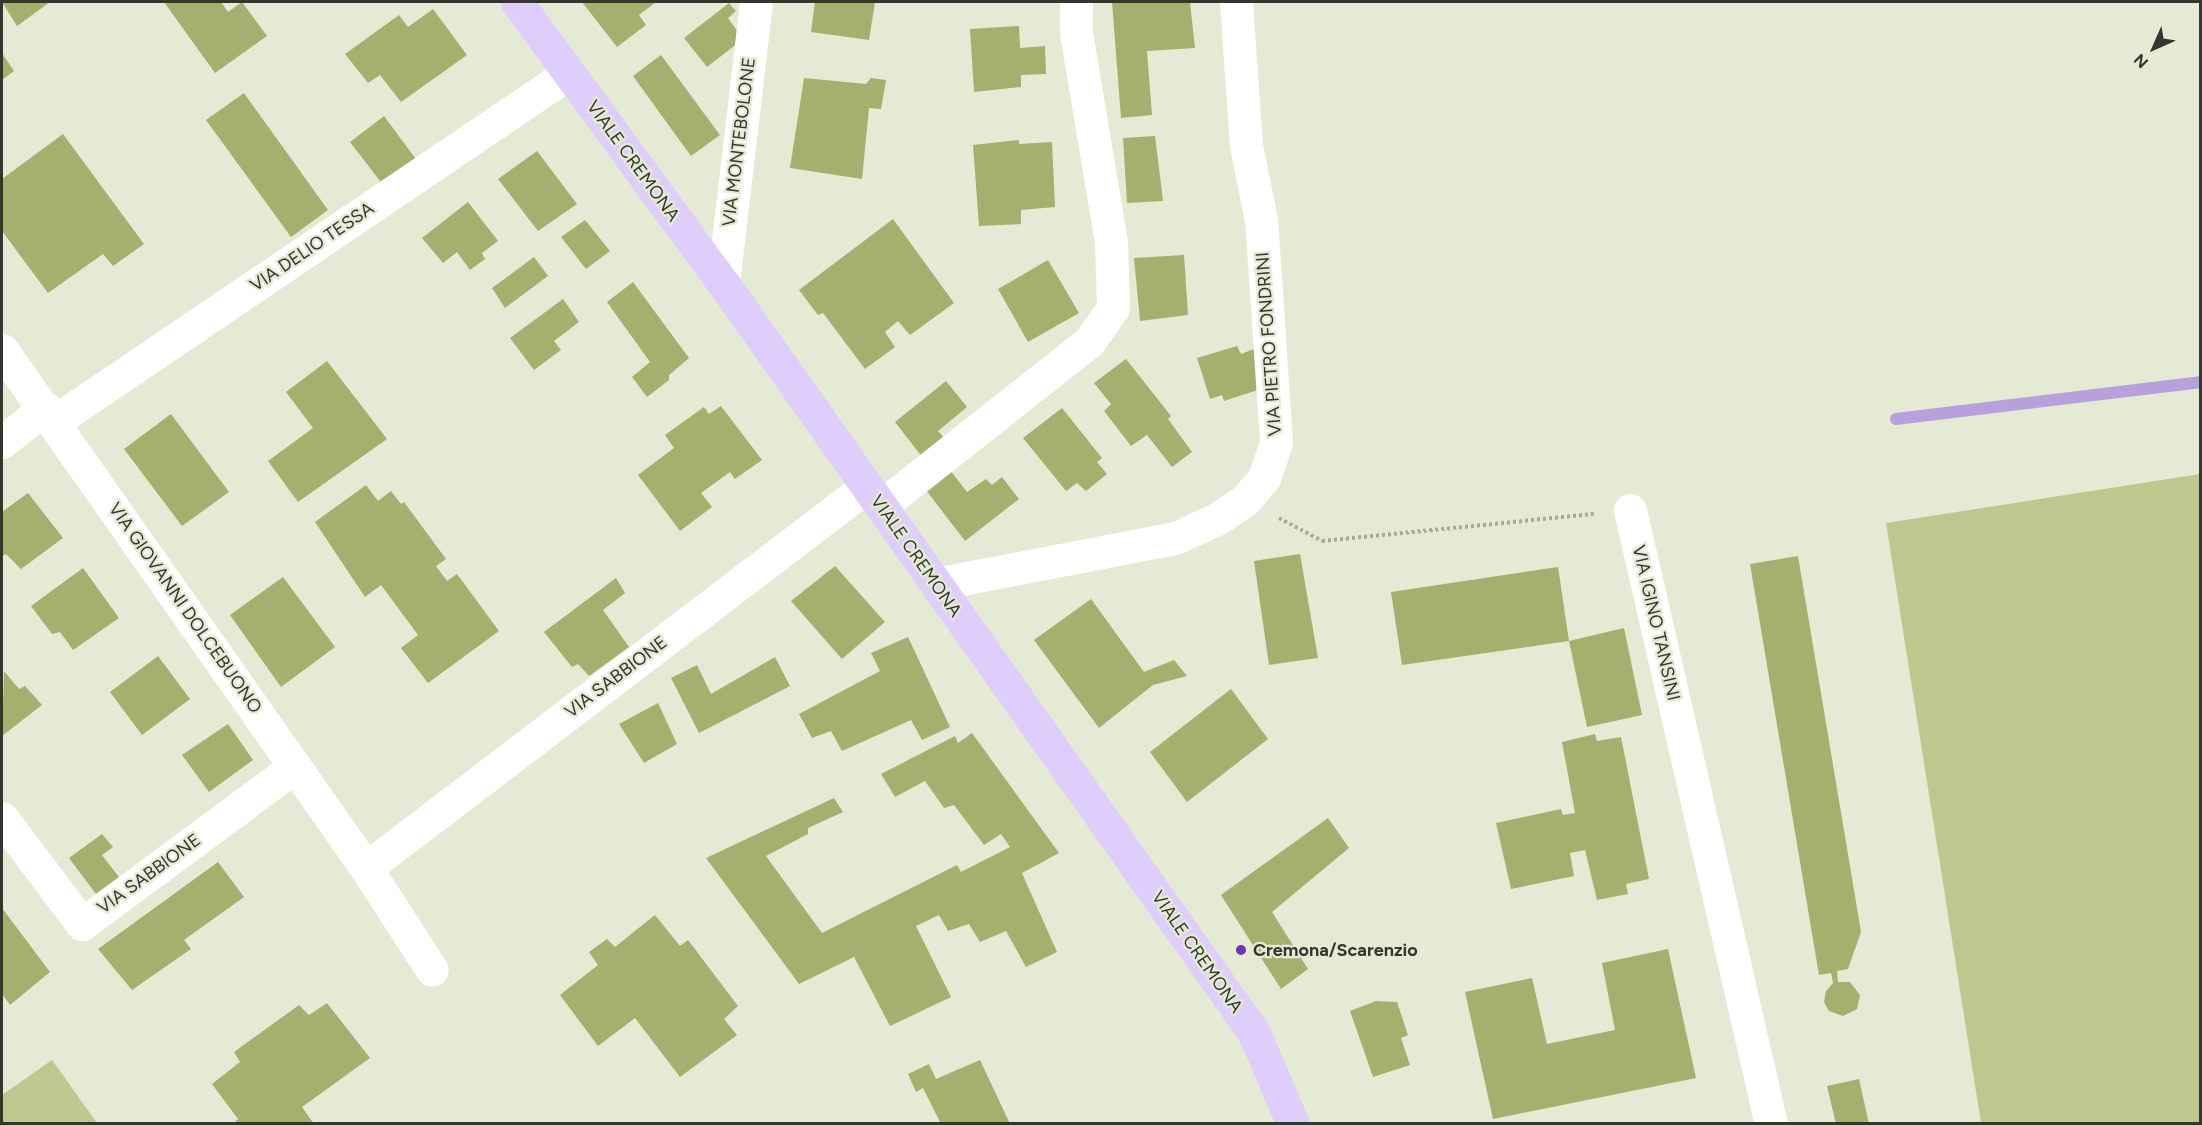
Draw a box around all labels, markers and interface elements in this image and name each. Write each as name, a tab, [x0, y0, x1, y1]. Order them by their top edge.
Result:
north arrow	[2124, 18, 2184, 78]
text: N	[2130, 50, 2152, 72]
street label: VIA MONTEBOLONE	[718, 56, 760, 228]
street label: VIALE CREMONA	[582, 96, 684, 226]
street label: VIA DELIO TESSA	[246, 198, 378, 296]
street label: VIA PIETRO FONDRINI	[1252, 251, 1286, 437]
street label: VIALE CREMONA	[866, 491, 966, 621]
street label: VIA GIOVANNI DOLCEBUONO	[104, 499, 266, 717]
street label: VIA IGINO TANSINI	[1628, 543, 1684, 703]
street label: VIA SABBIONE	[561, 631, 671, 723]
street label: VIA SABBIONE	[93, 829, 205, 919]
street label: VIALE CREMONA	[1147, 887, 1247, 1017]
place label: Cremona/Scarenzio	[1253, 939, 1418, 961]
marker: Cremona/Scarenzio	[1234, 943, 1248, 957]

